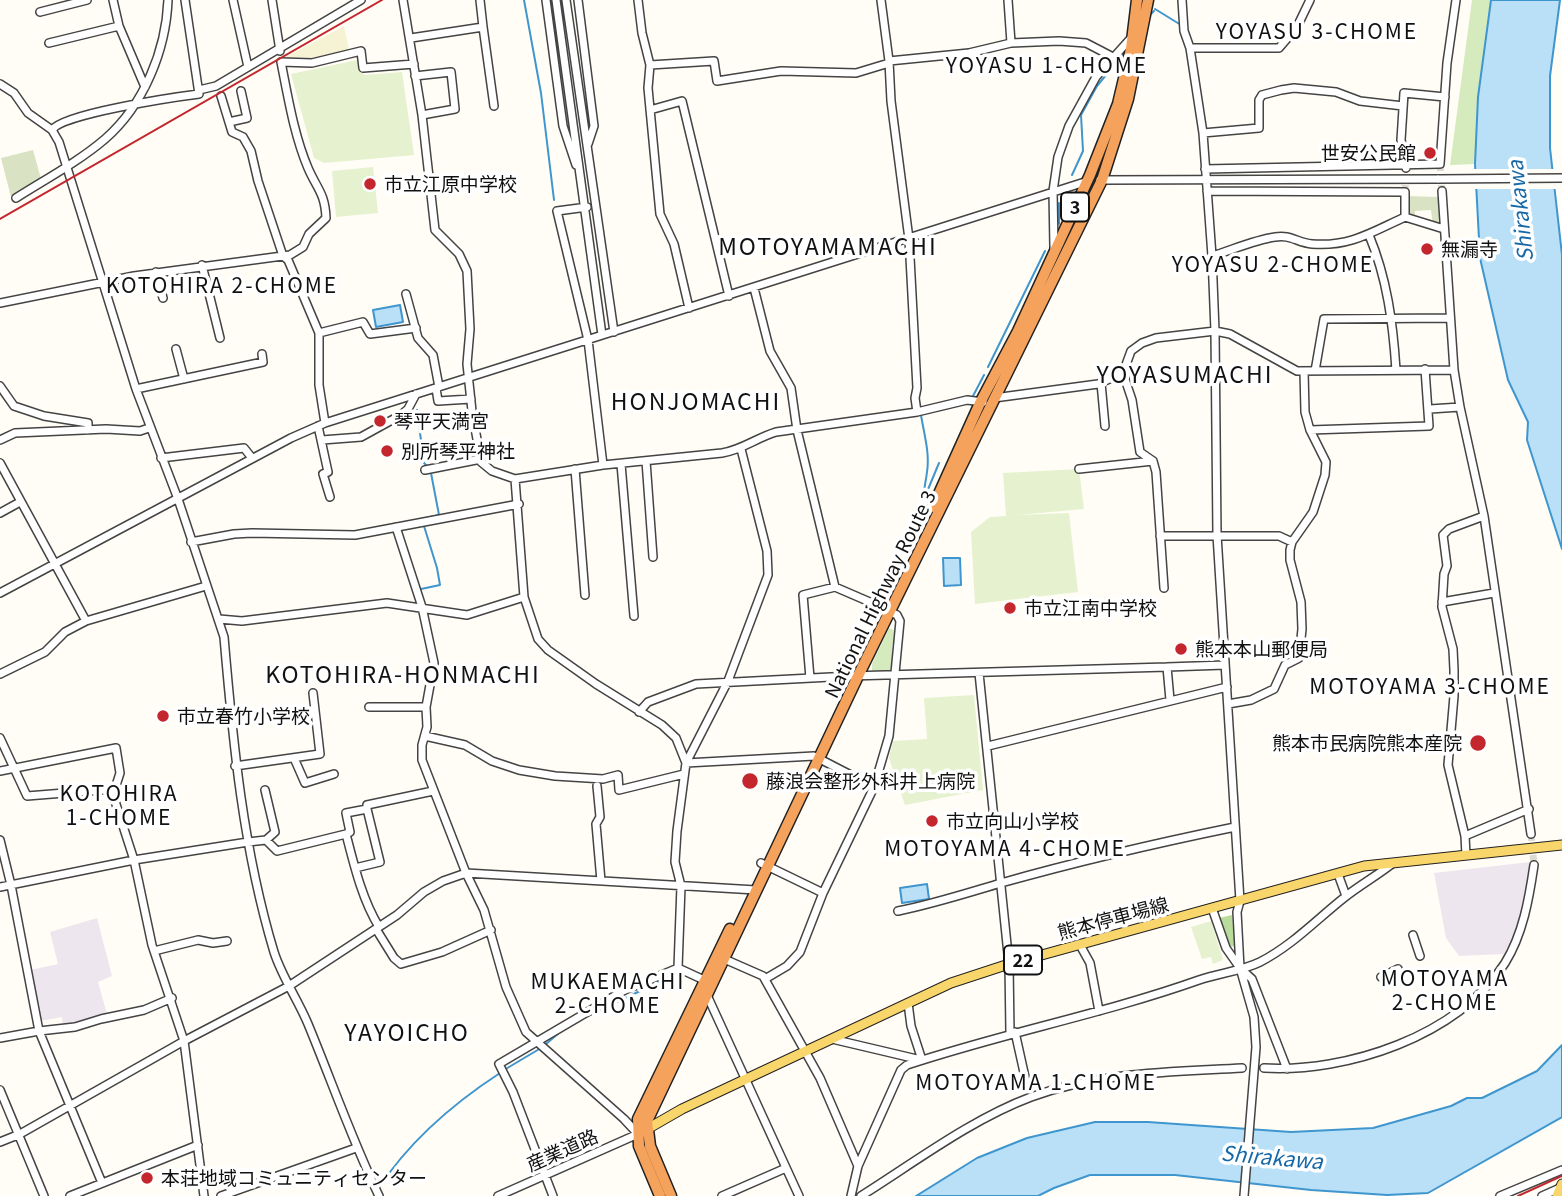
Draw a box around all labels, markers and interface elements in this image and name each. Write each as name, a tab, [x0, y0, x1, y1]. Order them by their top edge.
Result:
district label: YOYASU 3-CHOME	[1218, 18, 1416, 44]
district label: YOYASU 1-CHOME	[948, 52, 1146, 78]
place label: 世安公民館	[1321, 142, 1416, 164]
marker: 世安公民館	[1422, 145, 1438, 161]
water label: Shirakawa	[1502, 159, 1538, 263]
place label: 市立江原中学校	[384, 173, 517, 195]
marker: 市立江原中学校	[362, 176, 378, 192]
road number: 3	[1061, 192, 1089, 222]
district label: MOTOYAMAMACHI	[720, 232, 936, 260]
place label: 無漏寺	[1441, 238, 1498, 260]
marker: 無漏寺	[1419, 241, 1435, 257]
district label: YOYASU 2-CHOME	[1174, 251, 1372, 277]
district label: KOTOHIRA 2-CHOME	[108, 272, 336, 298]
district label: YOYASUMACHI	[1098, 360, 1272, 388]
district label: HONJOMACHI	[612, 387, 780, 415]
place label: 琴平天満宮	[394, 410, 489, 432]
marker: 琴平天満宮	[372, 413, 388, 429]
place label: 別所琴平神社	[401, 440, 515, 462]
marker: 別所琴平神社	[379, 443, 395, 459]
street label: National Highway Route 3	[820, 487, 940, 701]
place label: 市立江南中学校	[1024, 597, 1157, 619]
marker: 市立江南中学校	[1002, 600, 1018, 616]
place label: 熊本本山郵便局	[1195, 638, 1328, 660]
marker: 熊本本山郵便局	[1173, 641, 1189, 657]
district label: KOTOHIRA-HONMACHI	[267, 660, 539, 688]
district label: MOTOYAMA 3-CHOME	[1311, 673, 1549, 699]
place label: 市立春竹小学校	[177, 705, 310, 727]
marker: 市立春竹小学校	[155, 708, 171, 724]
place label: 熊本市民病院熊本産院	[1272, 732, 1462, 754]
marker: 熊本市民病院熊本産院	[1468, 733, 1488, 753]
place label: 藤浪会整形外科井上病院	[766, 770, 975, 792]
marker: 藤浪会整形外科井上病院	[740, 771, 760, 791]
district label: KOTOHIRA 1-CHOME	[61, 780, 177, 830]
place label: 市立向山小学校	[946, 810, 1079, 832]
marker: 市立向山小学校	[924, 813, 940, 829]
district label: MOTOYAMA 4-CHOME	[886, 835, 1124, 861]
street label: 熊本停車場線	[1055, 892, 1171, 944]
road number: 22	[1004, 945, 1042, 974]
district label: MOTOYAMA 2-CHOME	[1382, 965, 1508, 1015]
district label: MUKAEMACHI 2-CHOME	[532, 968, 684, 1018]
district label: YAYOICHO	[345, 1018, 469, 1046]
district label: MOTOYAMA 1-CHOME	[917, 1069, 1155, 1095]
street label: 産業道路	[523, 1124, 601, 1176]
water label: Shirakawa	[1220, 1140, 1324, 1174]
place label: 本荘地域コミュニティセンター	[161, 1167, 427, 1189]
marker: 本荘地域コミュニティセンター	[139, 1170, 155, 1186]

